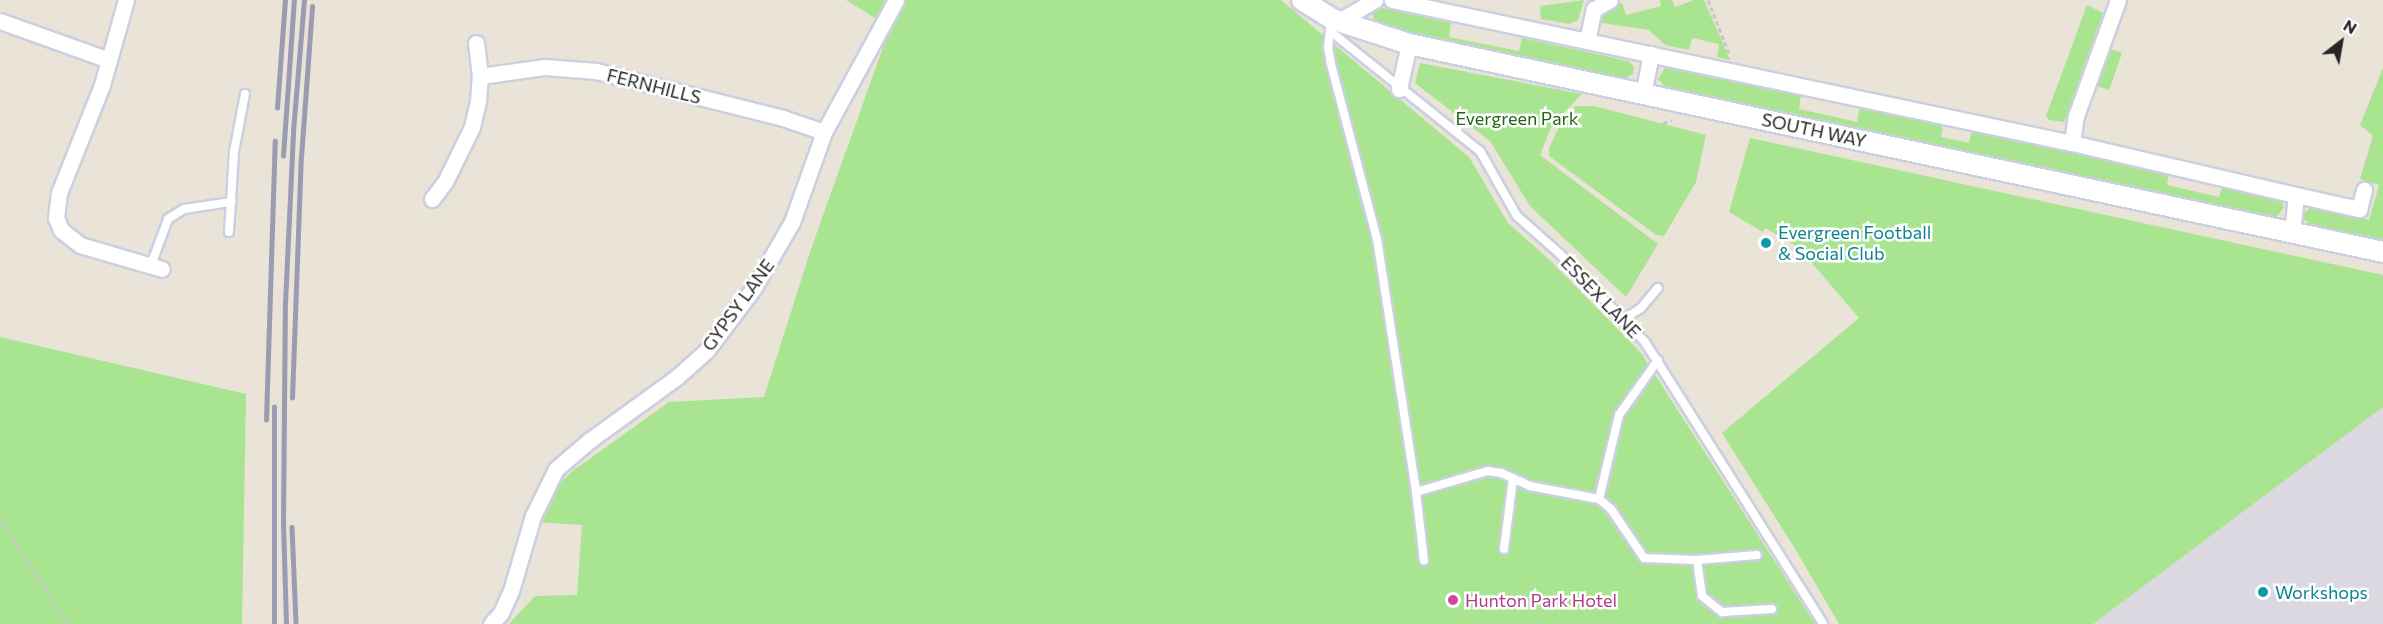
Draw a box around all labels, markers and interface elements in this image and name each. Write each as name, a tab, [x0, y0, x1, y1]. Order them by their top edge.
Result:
north arrow	[2311, 12, 2371, 72]
text: N	[2340, 15, 2361, 37]
street label: FERNHILLS	[605, 64, 703, 108]
park label: Evergreen Park	[1455, 107, 1579, 129]
street label: SOUTH WAY	[1760, 108, 1868, 152]
place label: Evergreen Football & Social Club	[1778, 222, 1931, 264]
marker: Evergreen Football & Social Club	[1759, 236, 1773, 250]
street label: ESSEX LANE	[1557, 252, 1645, 342]
street label: GYPSY LANE	[697, 255, 779, 355]
place label: Workshops	[2275, 581, 2368, 603]
marker: Workshops	[2256, 585, 2270, 599]
place label: Hunton Park Hotel	[1465, 589, 1617, 611]
marker: Hunton Park Hotel	[1446, 593, 1460, 607]

